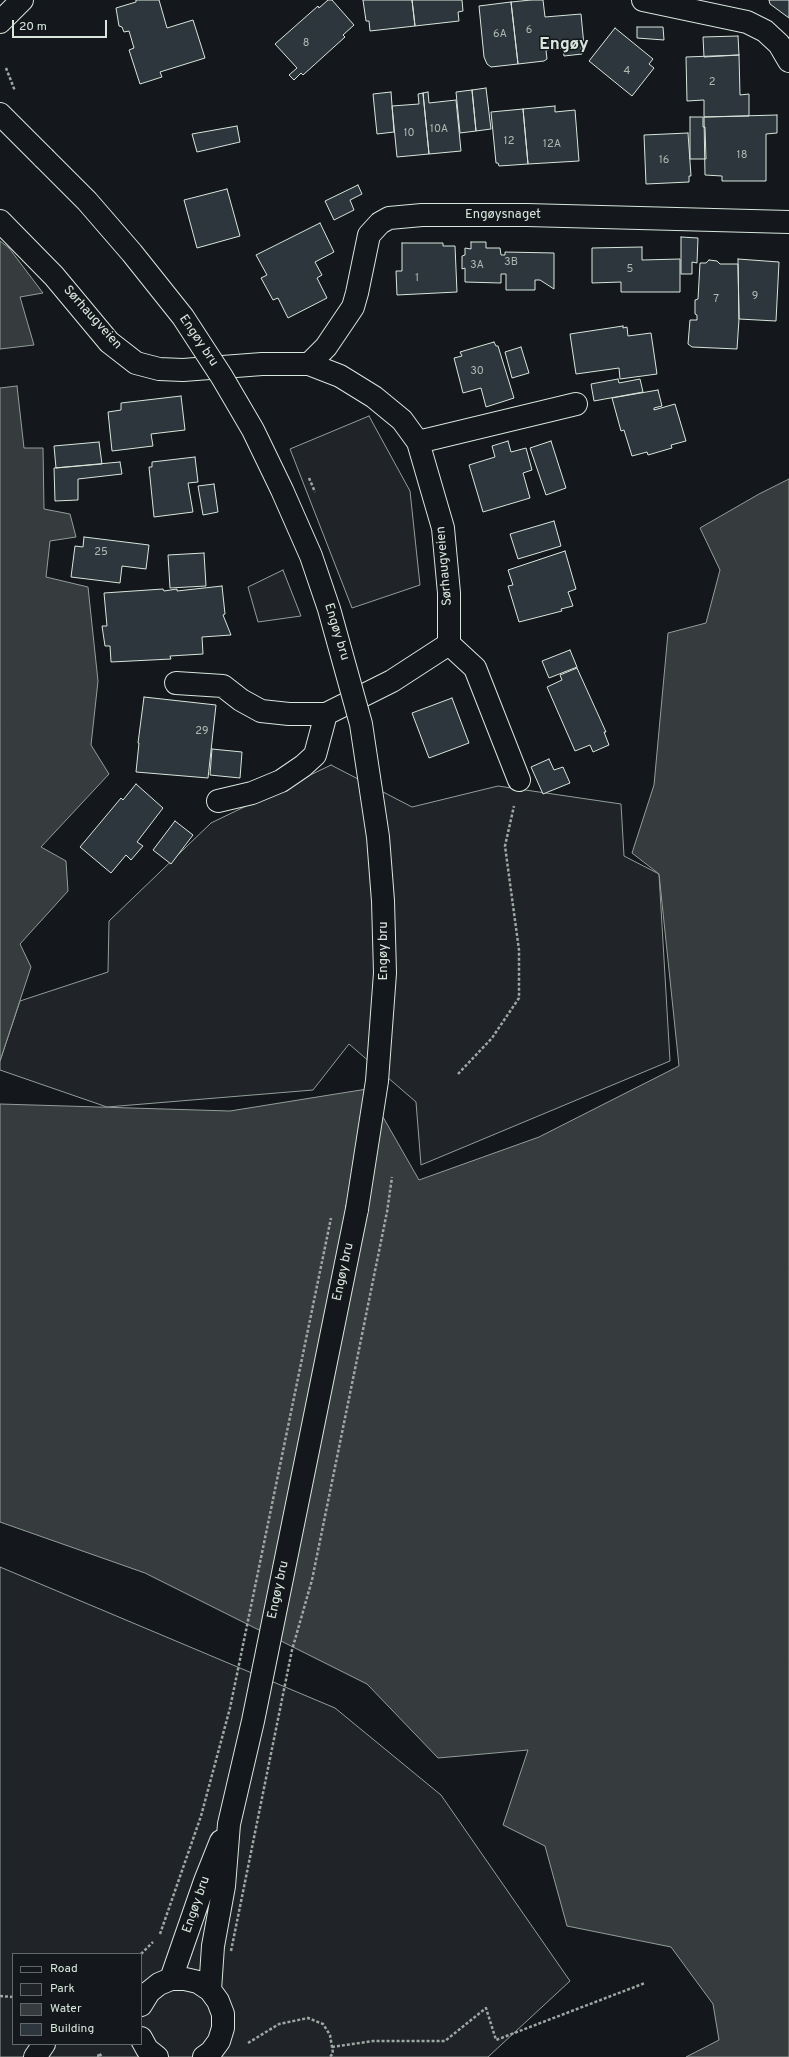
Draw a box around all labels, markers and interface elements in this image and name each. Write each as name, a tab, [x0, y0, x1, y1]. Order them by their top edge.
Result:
scale bar	[14, 12, 109, 38]
text: 20 m	[19, 19, 47, 35]
house number: 6	[526, 24, 532, 38]
house number: 6A	[493, 28, 507, 42]
district label: Engøy	[539, 36, 589, 56]
house number: 8	[303, 37, 309, 51]
house number: 4	[624, 65, 630, 79]
house number: 2	[709, 76, 715, 90]
house number: 10A	[430, 123, 448, 137]
house number: 10	[403, 127, 415, 141]
house number: 12	[504, 135, 514, 149]
house number: 12A	[543, 138, 561, 152]
house number: 18	[737, 149, 747, 163]
house number: 16	[659, 154, 669, 168]
street label: Engøysnaget	[465, 207, 541, 223]
house number: 3B	[504, 256, 518, 270]
house number: 3A	[470, 259, 484, 273]
house number: 5	[627, 263, 633, 277]
house number: 1	[415, 272, 419, 286]
street label: Sørhaugveien	[59, 283, 125, 353]
house number: 9	[752, 290, 758, 304]
house number: 7	[713, 293, 719, 307]
street label: Engøy bru	[175, 312, 221, 370]
house number: 30	[470, 365, 484, 379]
street label: Sørhaugveien	[434, 525, 456, 607]
house number: 25	[94, 546, 108, 560]
street label: Engøy bru	[320, 601, 352, 663]
house number: 29	[195, 725, 209, 739]
street label: Engøy bru	[376, 921, 392, 981]
street label: Engøy bru	[330, 1241, 358, 1303]
street label: Engøy bru	[265, 1559, 293, 1621]
street label: Engøy bru	[180, 1875, 214, 1935]
legend	[12, 1953, 142, 2045]
text: Road	[50, 1961, 78, 1977]
text: Park	[50, 1981, 75, 1997]
text: Water	[50, 2001, 82, 2017]
text: Building	[50, 2021, 94, 2037]

